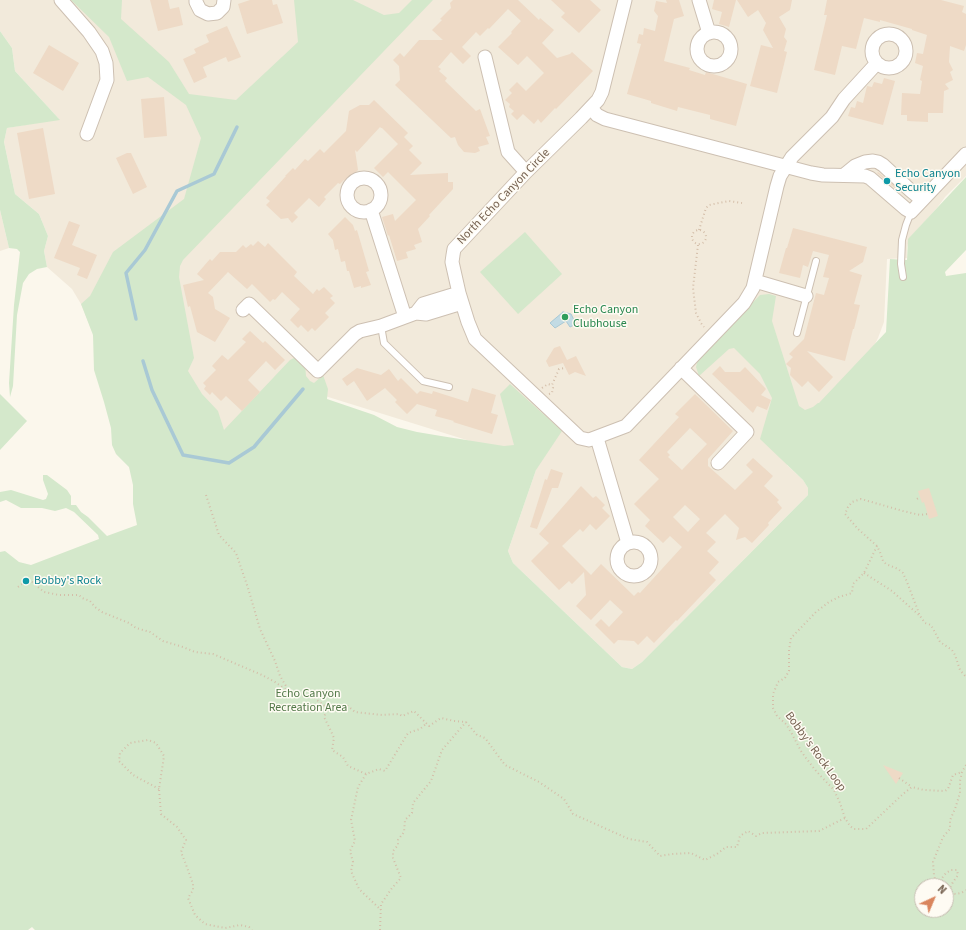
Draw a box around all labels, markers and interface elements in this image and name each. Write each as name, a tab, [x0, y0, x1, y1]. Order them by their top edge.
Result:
street label: North Echo Canyon Circle	[455, 146, 553, 248]
place label: Echo Canyon Security	[895, 167, 960, 195]
marker: Echo Canyon Security	[882, 176, 892, 186]
place label: Echo Canyon Clubhouse	[573, 303, 638, 331]
marker: Echo Canyon Clubhouse	[560, 312, 570, 322]
place label: Bobby's Rock	[34, 574, 101, 588]
marker: Bobby's Rock	[21, 576, 31, 586]
park label: Echo Canyon Recreation Area	[269, 687, 347, 715]
street label: Bobby's Rock Loop	[781, 709, 849, 795]
north arrow	[914, 878, 954, 918]
text: N	[934, 882, 950, 898]

